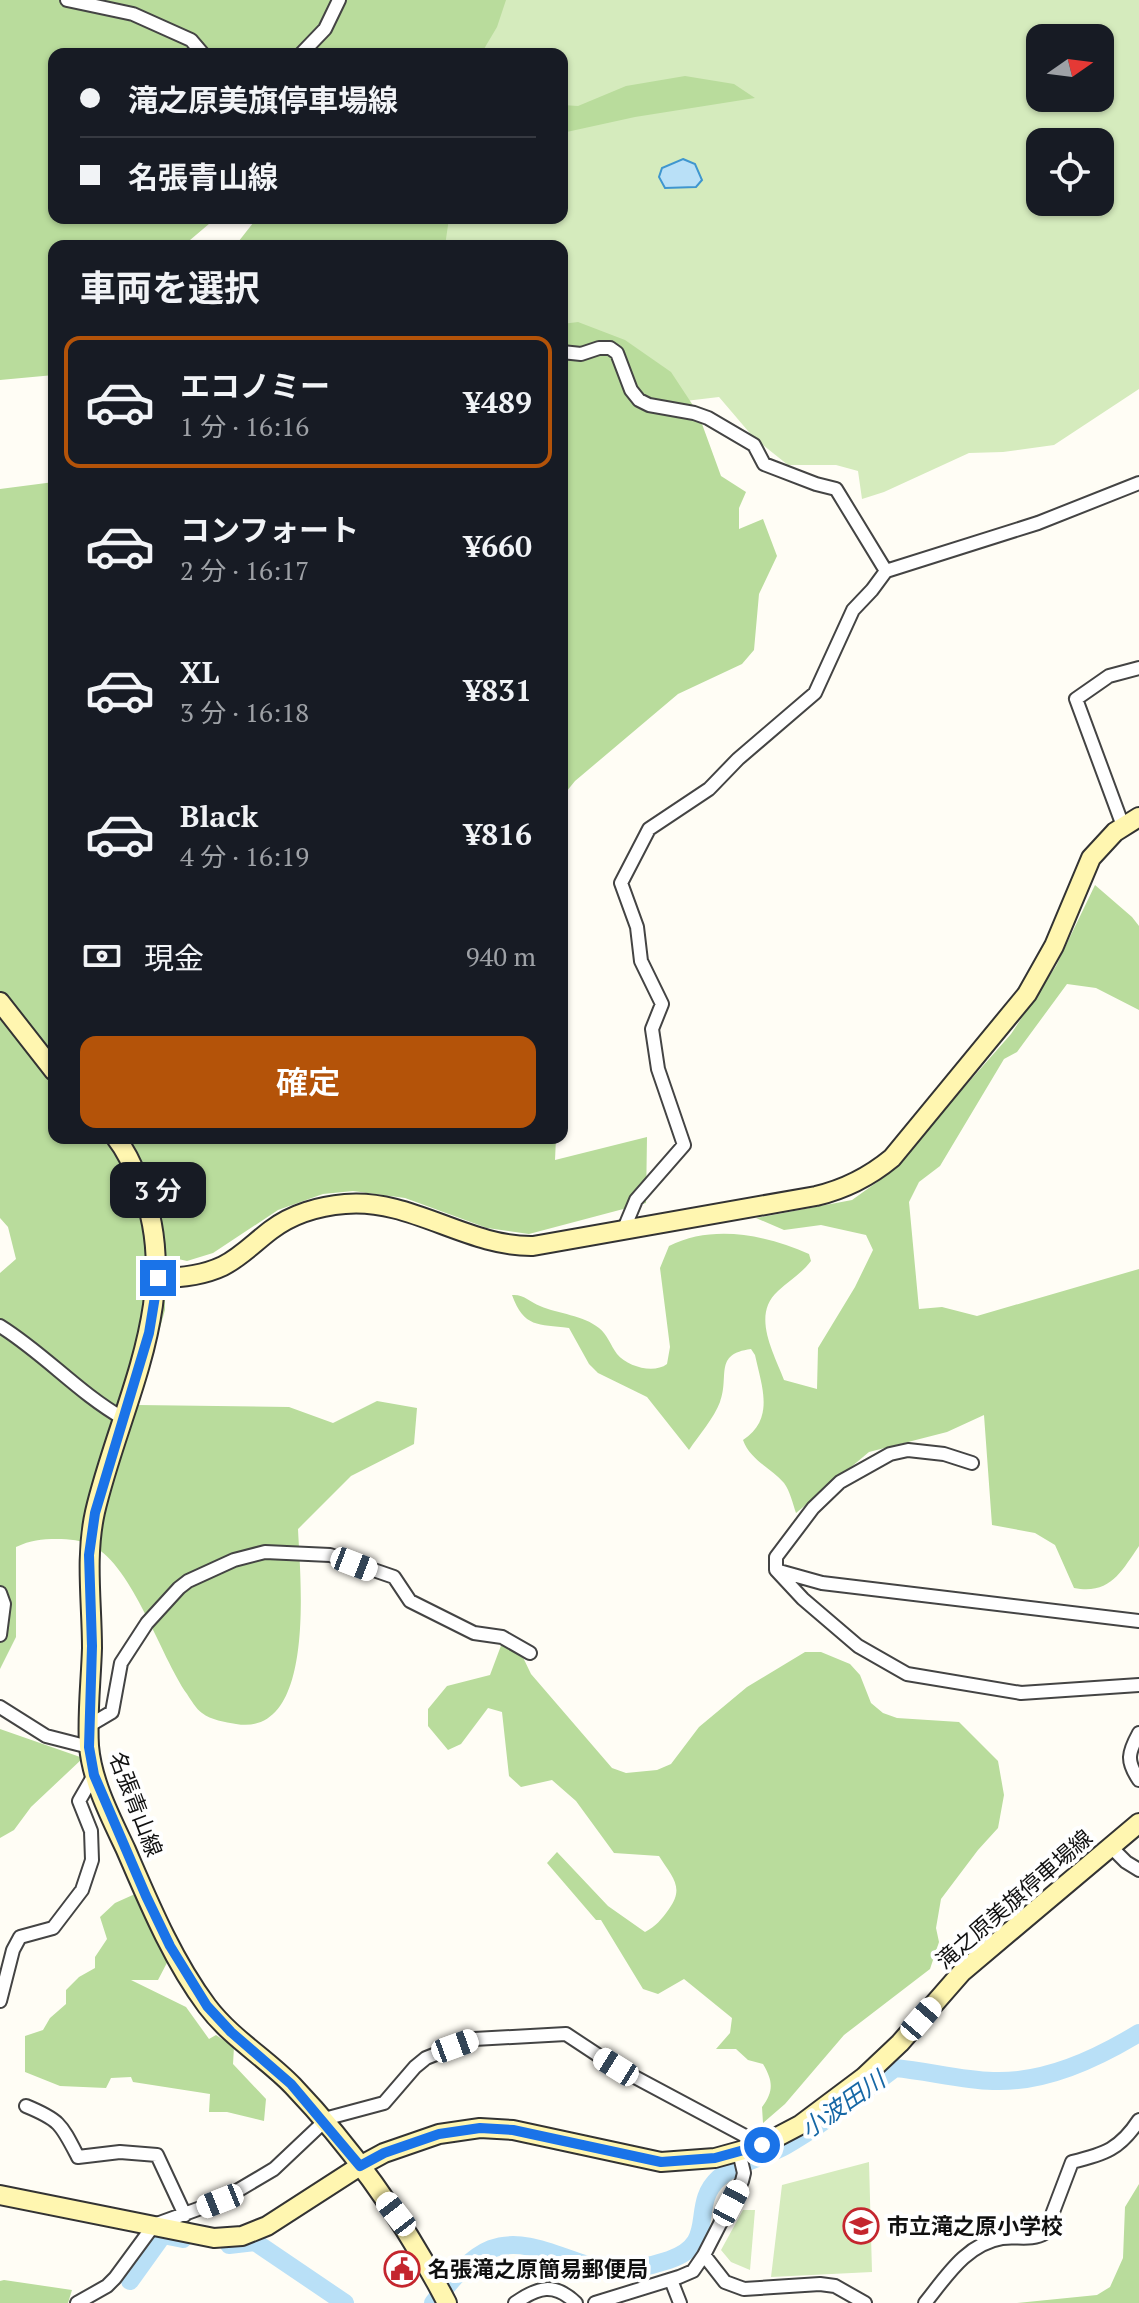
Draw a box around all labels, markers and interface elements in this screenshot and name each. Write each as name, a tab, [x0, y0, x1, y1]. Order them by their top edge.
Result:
north arrow	[1026, 24, 1114, 112]
map controls	[1026, 24, 1114, 216]
text: 滝之原美旗停車場線	[128, 80, 398, 120]
button: locate	[1026, 128, 1114, 216]
text: 名張青山線	[128, 157, 278, 197]
text: 車両を選択	[80, 264, 260, 311]
icon: car	[84, 366, 156, 438]
text: エコノミー	[180, 366, 330, 406]
text: ¥489	[464, 382, 532, 422]
text: 1 分 · 16:16	[180, 409, 309, 443]
icon: car	[84, 510, 156, 582]
text: コンフォート	[180, 510, 359, 550]
text: ¥660	[464, 526, 532, 566]
text: 2 分 · 16:17	[180, 553, 309, 587]
text: XL	[180, 652, 219, 692]
icon: car	[84, 654, 156, 726]
text: ¥831	[464, 670, 532, 710]
text: 3 分 · 16:18	[180, 695, 309, 729]
text: Black	[180, 796, 258, 836]
icon: car	[84, 798, 156, 870]
text: ¥816	[464, 814, 532, 854]
text: 4 分 · 16:19	[180, 839, 309, 873]
icon: cash	[80, 934, 124, 978]
text: 現金	[144, 938, 204, 978]
text: 940 m	[466, 939, 536, 973]
button: 確定	[80, 1036, 536, 1128]
callout: 3 分	[110, 1162, 206, 1218]
text: 3 分	[134, 1173, 182, 1207]
route end	[140, 1260, 176, 1296]
car	[327, 1544, 381, 1584]
street label: 名張青山線	[103, 1747, 170, 1860]
street label: 滝之原美旗停車場線	[929, 1823, 1098, 1975]
car	[896, 1993, 946, 2045]
car	[428, 2027, 482, 2065]
car	[589, 2044, 643, 2090]
water label: 小波田川	[794, 2062, 893, 2145]
route start	[744, 2127, 780, 2163]
car	[709, 2176, 753, 2230]
car	[193, 2181, 247, 2221]
car	[372, 2188, 420, 2240]
school or university icon: 市立滝之原小学校	[842, 2207, 880, 2245]
place label: 市立滝之原小学校	[887, 2211, 1063, 2240]
public building icon: 名張滝之原簡易郵便局	[383, 2250, 421, 2288]
place label: 名張滝之原簡易郵便局	[428, 2254, 648, 2283]

